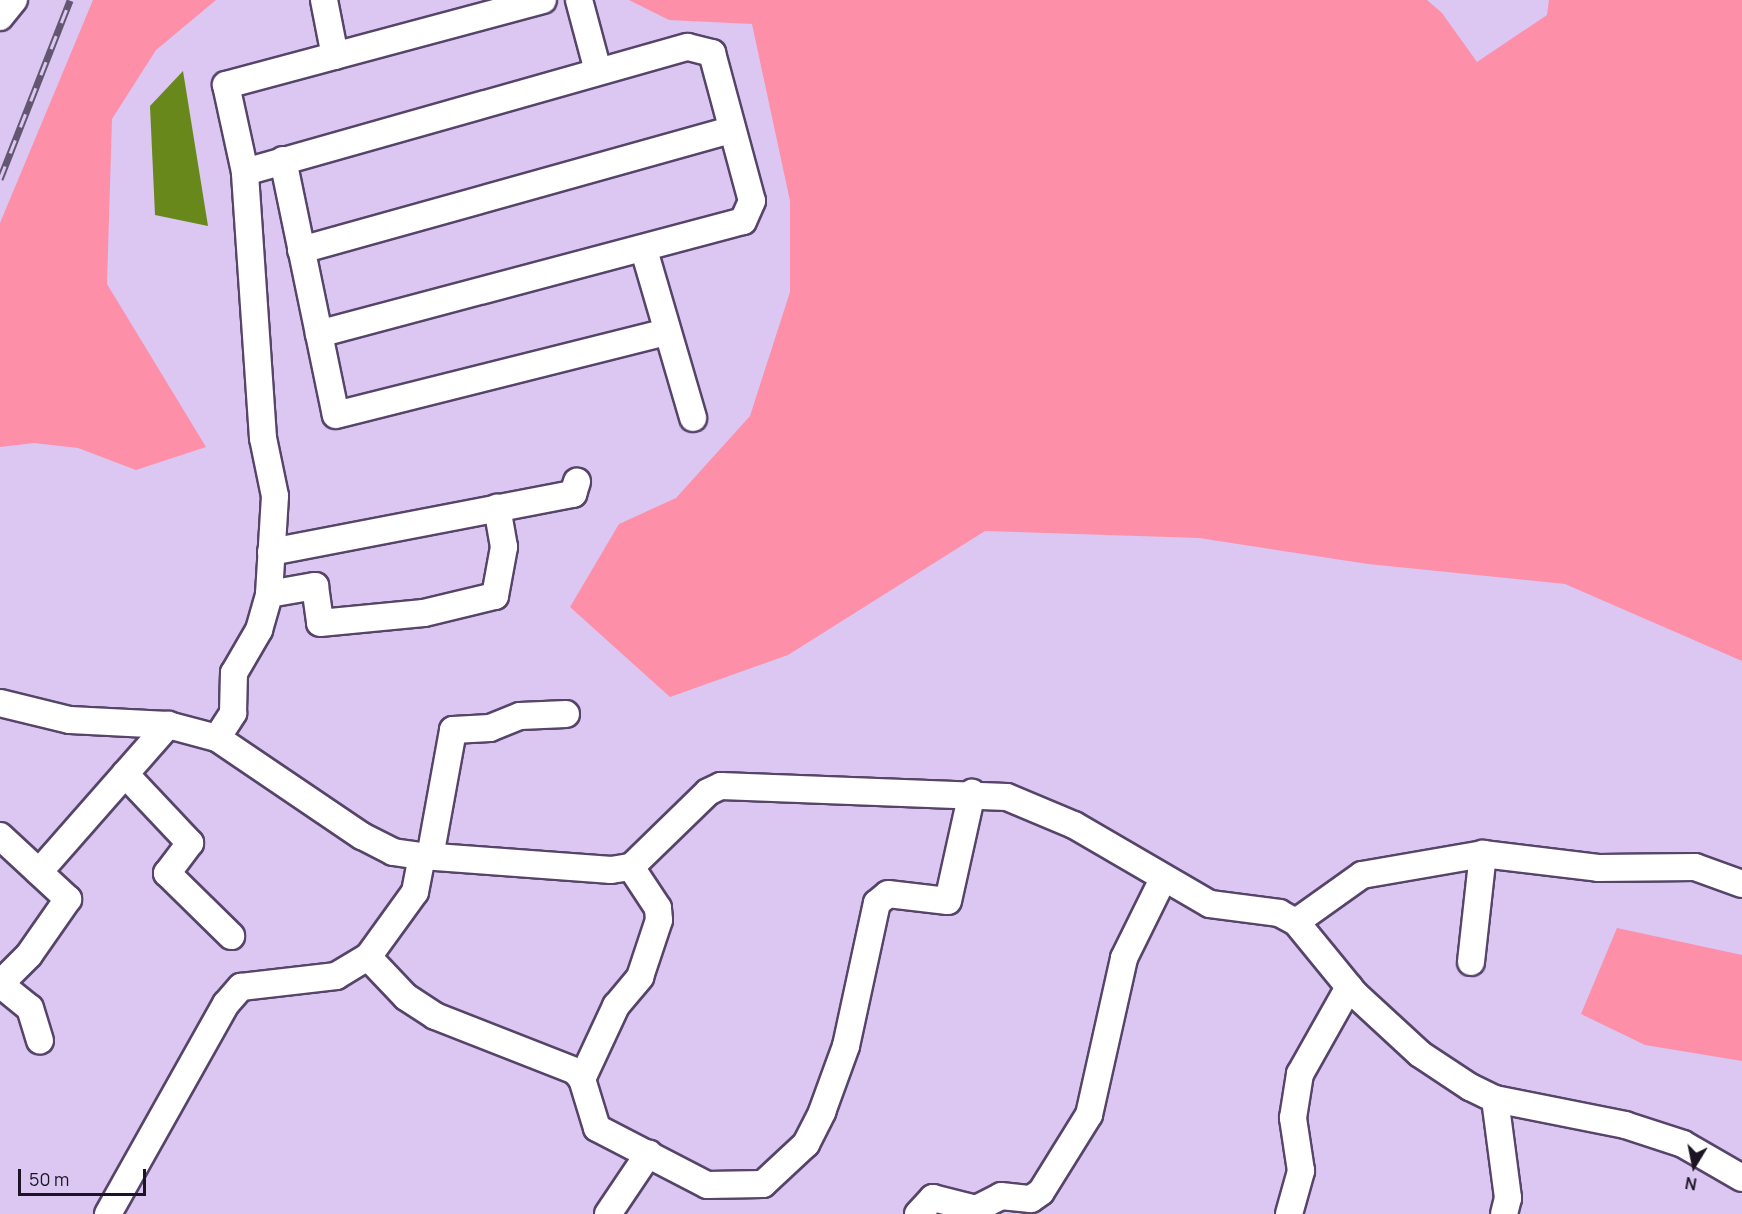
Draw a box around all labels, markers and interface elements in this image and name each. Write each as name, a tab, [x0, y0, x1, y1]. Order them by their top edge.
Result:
north arrow	[1664, 1136, 1724, 1196]
scale bar	[21, 1157, 148, 1195]
text: 50 m	[29, 1167, 69, 1191]
text: N	[1683, 1172, 1698, 1196]

